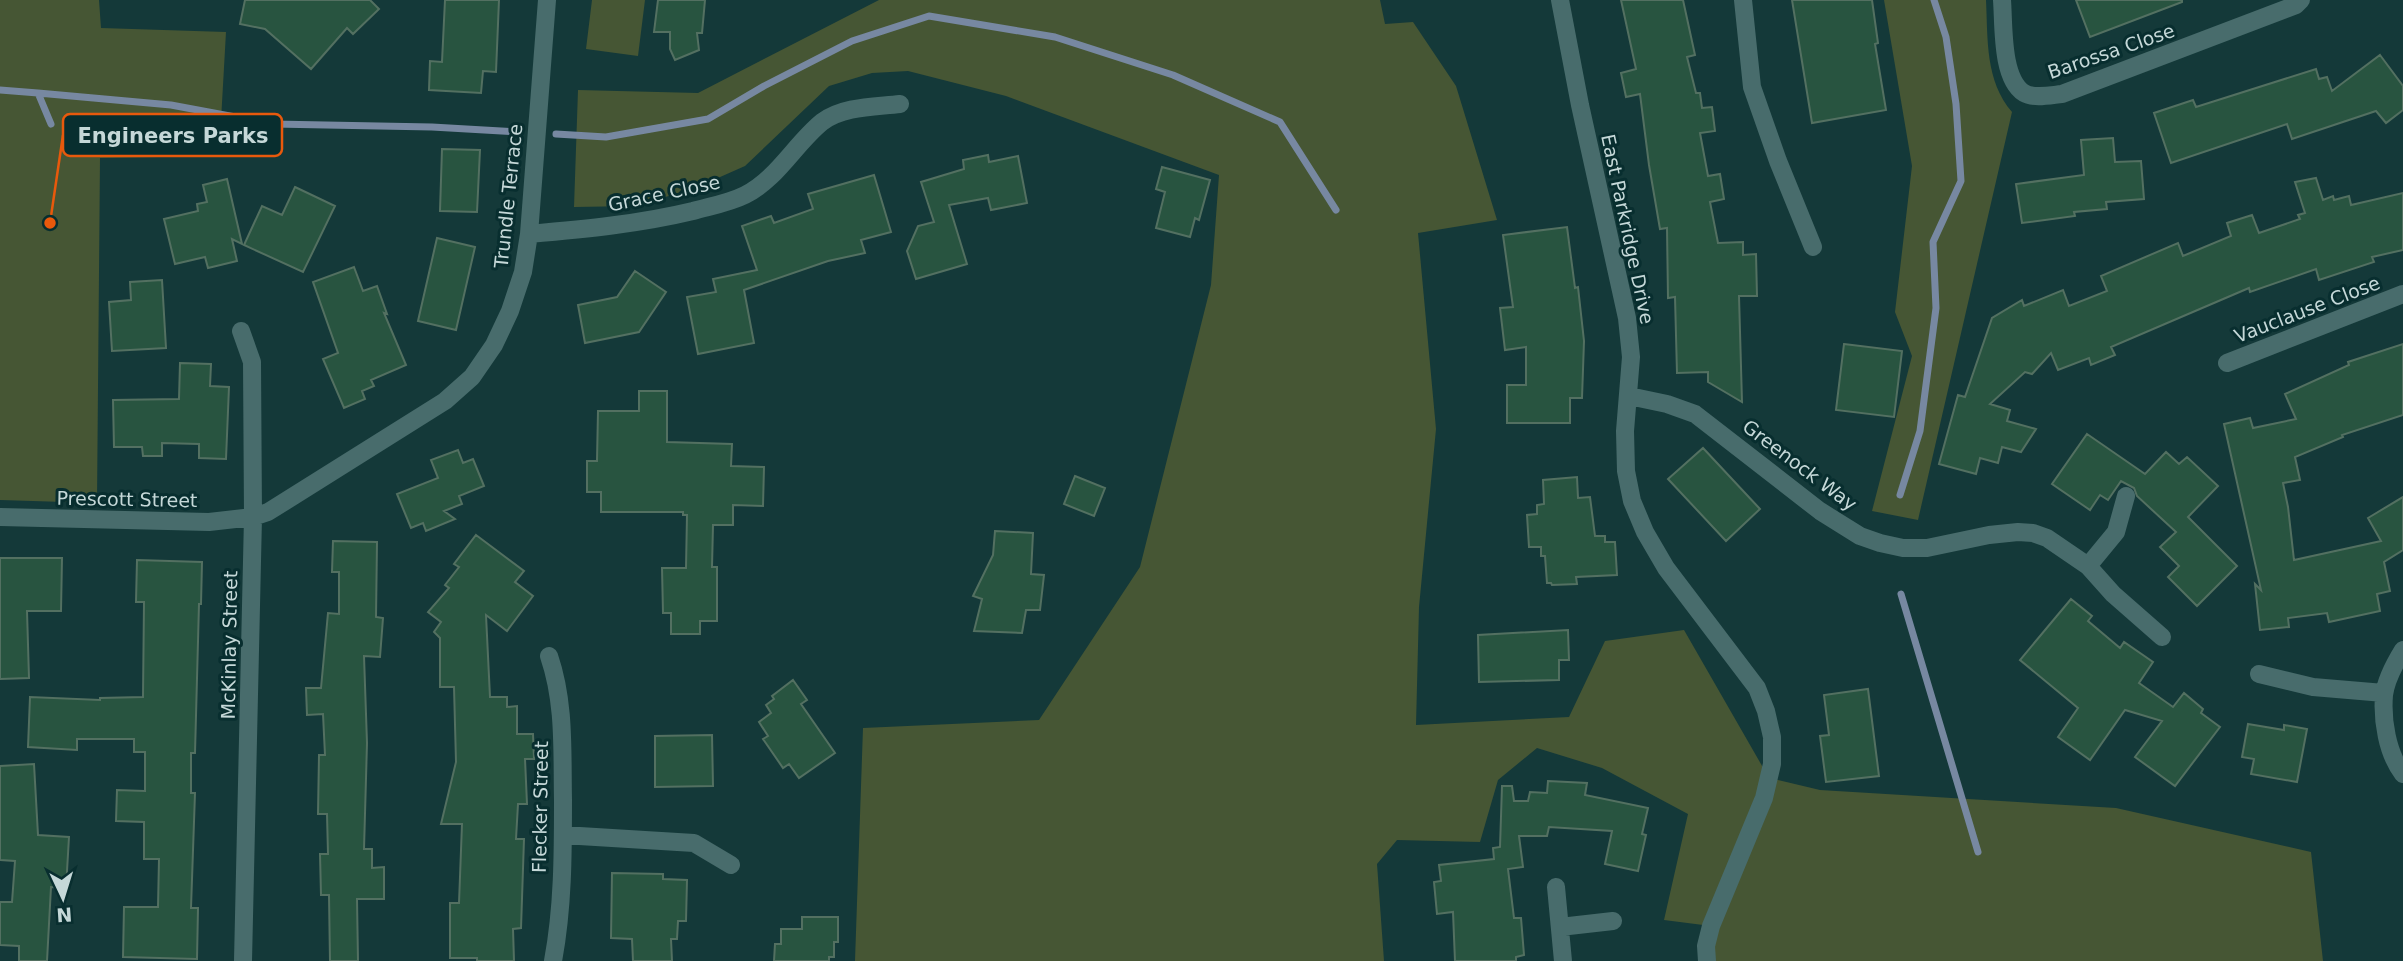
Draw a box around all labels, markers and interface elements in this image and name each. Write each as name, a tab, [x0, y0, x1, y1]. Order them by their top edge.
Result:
street label: Barossa Close	[2045, 19, 2177, 83]
callout: Engineers Parks	[63, 114, 282, 156]
street label: Trundle Terrace	[489, 123, 527, 270]
text: Engineers Parks	[78, 124, 268, 148]
street label: East Parkridge Drive	[1597, 132, 1659, 326]
street label: Grace Close	[606, 170, 722, 216]
street label: Vauclause Close	[2231, 271, 2383, 347]
street label: Greenock Way	[1739, 415, 1861, 515]
street label: Prescott Street	[56, 487, 198, 511]
street label: McKinlay Street	[217, 571, 241, 719]
street label: Flecker Street	[528, 741, 552, 873]
north arrow	[28, 863, 98, 933]
text: N	[55, 903, 73, 926]

